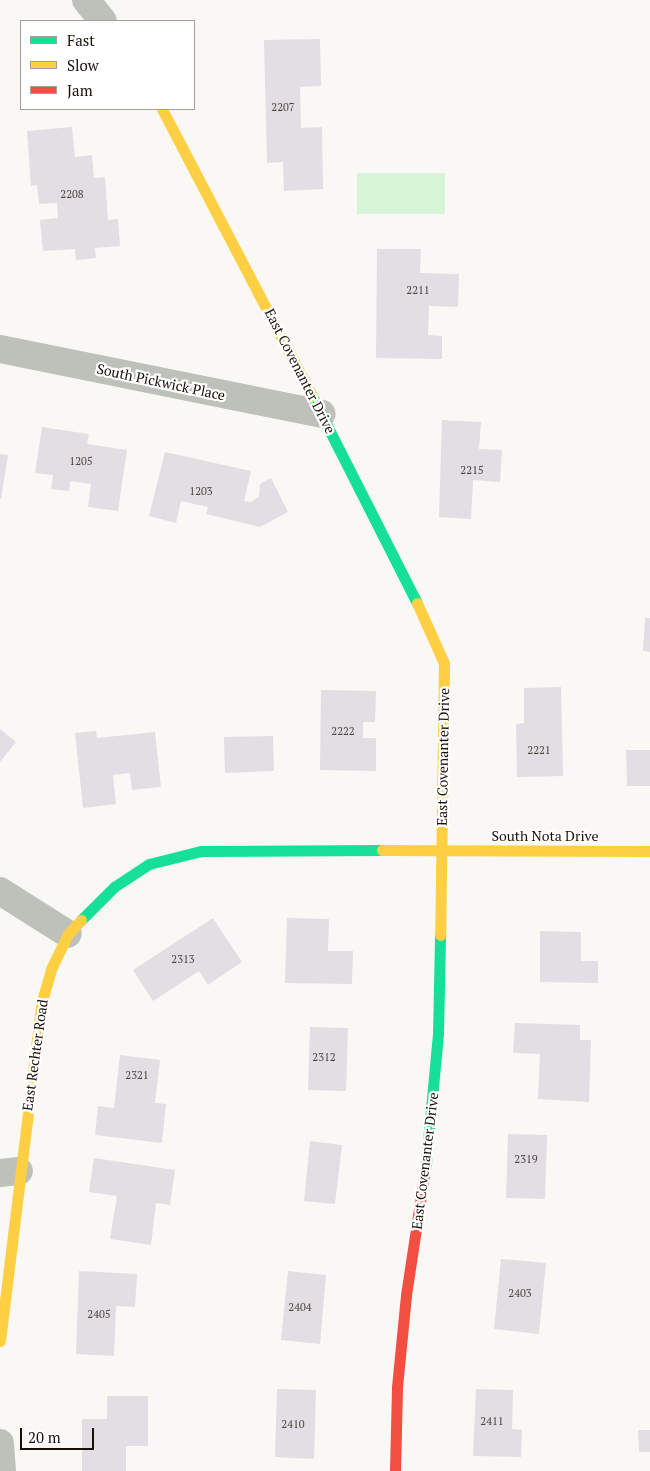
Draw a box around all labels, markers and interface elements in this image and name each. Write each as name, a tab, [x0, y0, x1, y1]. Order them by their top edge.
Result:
legend	[20, 20, 195, 110]
text: Fast	[67, 30, 95, 50]
text: Slow	[67, 55, 99, 75]
text: Jam	[67, 80, 93, 100]
house number: 2207	[271, 100, 295, 114]
house number: 2208	[60, 187, 84, 201]
house number: 2211	[406, 283, 430, 297]
street label: East Covenanter Drive	[261, 306, 339, 436]
street label: South Pickwick Place	[95, 360, 227, 404]
house number: 1205	[69, 454, 93, 468]
house number: 2215	[460, 463, 484, 477]
house number: 1203	[189, 484, 213, 498]
street label: East Covenanter Drive	[433, 688, 453, 826]
house number: 2222	[331, 724, 355, 738]
house number: 2221	[527, 743, 551, 757]
street label: South Nota Drive	[492, 828, 598, 844]
house number: 2313	[171, 952, 195, 966]
street label: East Rechter Road	[19, 998, 51, 1112]
house number: 2312	[312, 1050, 336, 1064]
house number: 2321	[125, 1068, 149, 1082]
street label: East Covenanter Drive	[408, 1091, 442, 1231]
house number: 2319	[514, 1152, 538, 1166]
house number: 2403	[508, 1286, 532, 1300]
house number: 2404	[288, 1300, 312, 1314]
house number: 2405	[87, 1307, 111, 1321]
house number: 2411	[480, 1414, 504, 1428]
house number: 2410	[281, 1417, 305, 1431]
scale bar	[22, 1418, 96, 1450]
text: 20 m	[28, 1427, 61, 1447]

